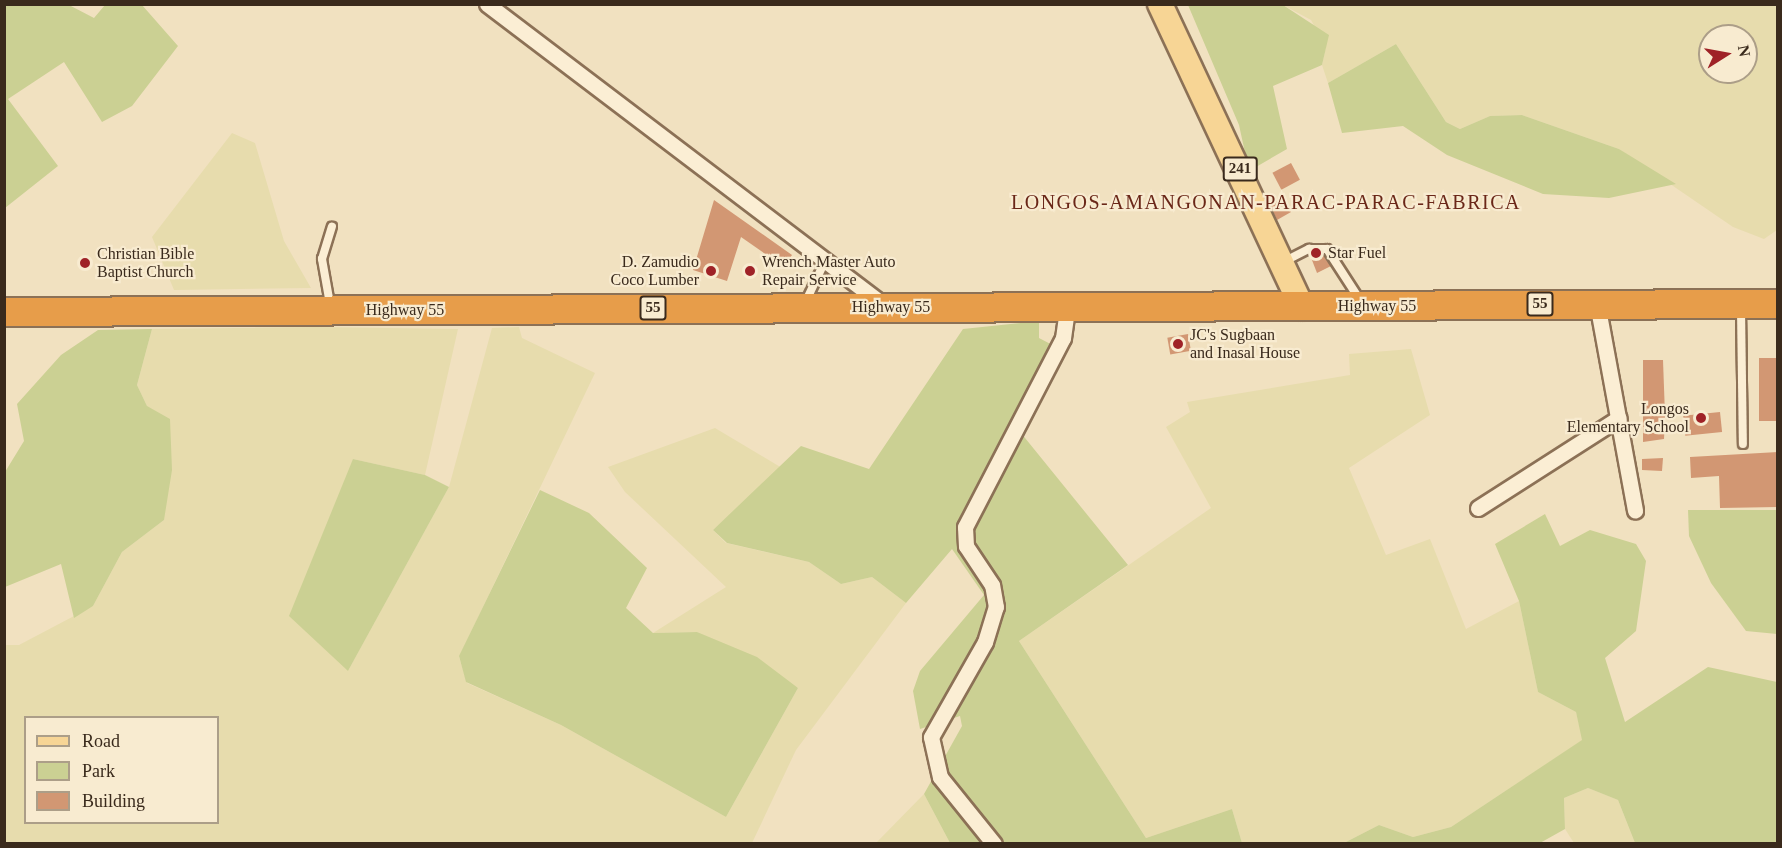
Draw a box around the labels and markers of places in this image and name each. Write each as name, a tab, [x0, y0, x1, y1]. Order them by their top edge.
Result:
place label: Star Fuel	[1328, 243, 1386, 263]
place label: Christian Bible Baptist Church	[97, 244, 194, 282]
marker: Star Fuel	[1309, 246, 1323, 260]
place label: D. Zamudio Coco Lumber	[611, 252, 699, 290]
place label: Wrench Master Auto Repair Service	[762, 252, 896, 290]
marker: Christian Bible Baptist Church	[78, 256, 92, 270]
marker: D. Zamudio Coco Lumber	[704, 264, 718, 278]
marker: Wrench Master Auto Repair Service	[743, 264, 757, 278]
place label: JC's Sugbaan and Inasal House	[1190, 325, 1300, 363]
marker: JC's Sugbaan and Inasal House	[1171, 337, 1185, 351]
place label: Longos Elementary School	[1567, 399, 1689, 437]
marker: Longos Elementary School	[1694, 411, 1708, 425]

